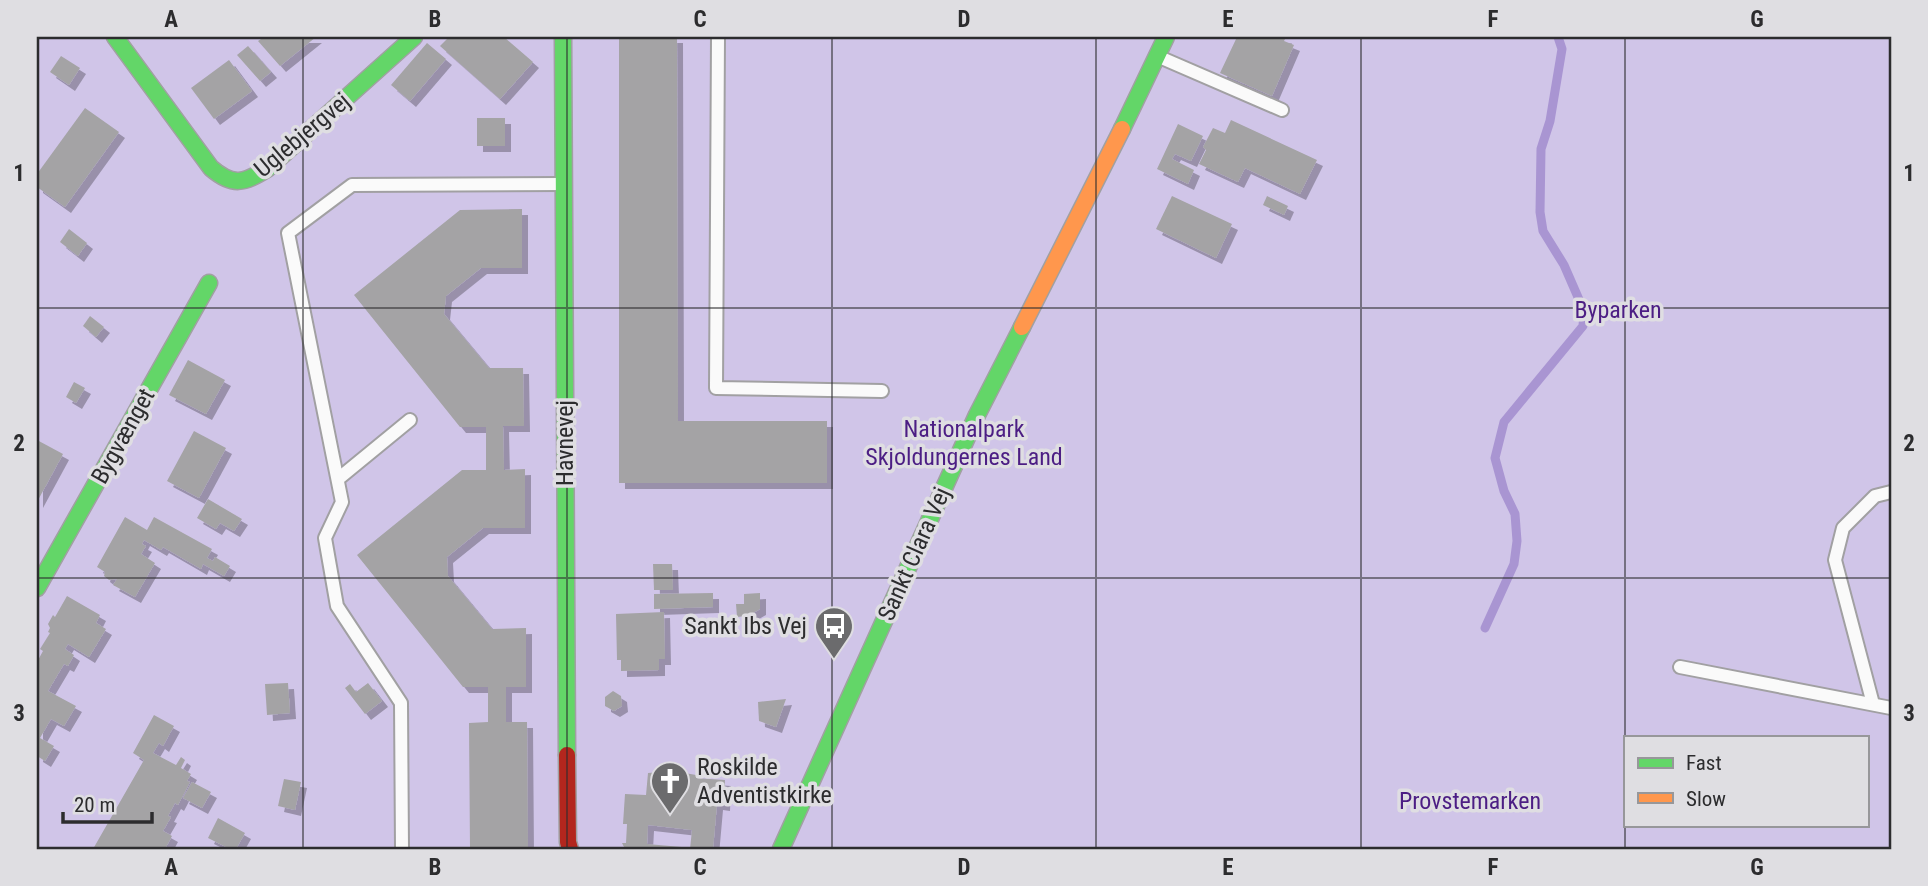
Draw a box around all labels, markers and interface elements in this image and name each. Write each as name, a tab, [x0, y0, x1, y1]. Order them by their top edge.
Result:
text: A	[164, 6, 178, 33]
text: B	[429, 6, 441, 33]
text: C	[693, 6, 707, 33]
text: D	[958, 6, 971, 33]
text: E	[1222, 6, 1234, 33]
text: F	[1488, 6, 1499, 33]
text: G	[1750, 6, 1764, 33]
street label: Uglebjergvej	[248, 87, 356, 183]
text: 1	[13, 160, 25, 187]
text: 1	[1903, 160, 1915, 187]
park label: Byparken	[1574, 296, 1662, 324]
street label: Bygvænget	[85, 384, 161, 488]
street label: Havnevej	[551, 400, 579, 486]
park label: Nationalpark Skjoldungernes Land	[865, 415, 1063, 471]
text: 2	[13, 430, 25, 457]
text: 2	[1903, 430, 1915, 457]
street label: Sankt Clara Vej	[872, 483, 956, 625]
bus stop icon: Sankt Ibs Vej	[813, 605, 855, 660]
place label: Sankt Ibs Vej	[684, 612, 807, 640]
text: 3	[13, 700, 25, 727]
text: 3	[1903, 700, 1915, 727]
legend	[1624, 736, 1868, 826]
text: Fast	[1686, 751, 1722, 775]
place label: Roskilde Adventistkirke	[697, 753, 832, 809]
church icon: Roskilde Adventistkirke	[649, 760, 691, 815]
scale bar	[63, 781, 152, 825]
park label: Provstemarken	[1399, 787, 1541, 815]
text: Slow	[1686, 787, 1726, 811]
text: 20 m	[74, 793, 115, 817]
text: A	[164, 854, 178, 881]
text: B	[429, 854, 441, 881]
text: C	[693, 854, 707, 881]
text: D	[958, 854, 971, 881]
text: E	[1222, 854, 1234, 881]
text: F	[1488, 854, 1499, 881]
text: G	[1750, 854, 1764, 881]

